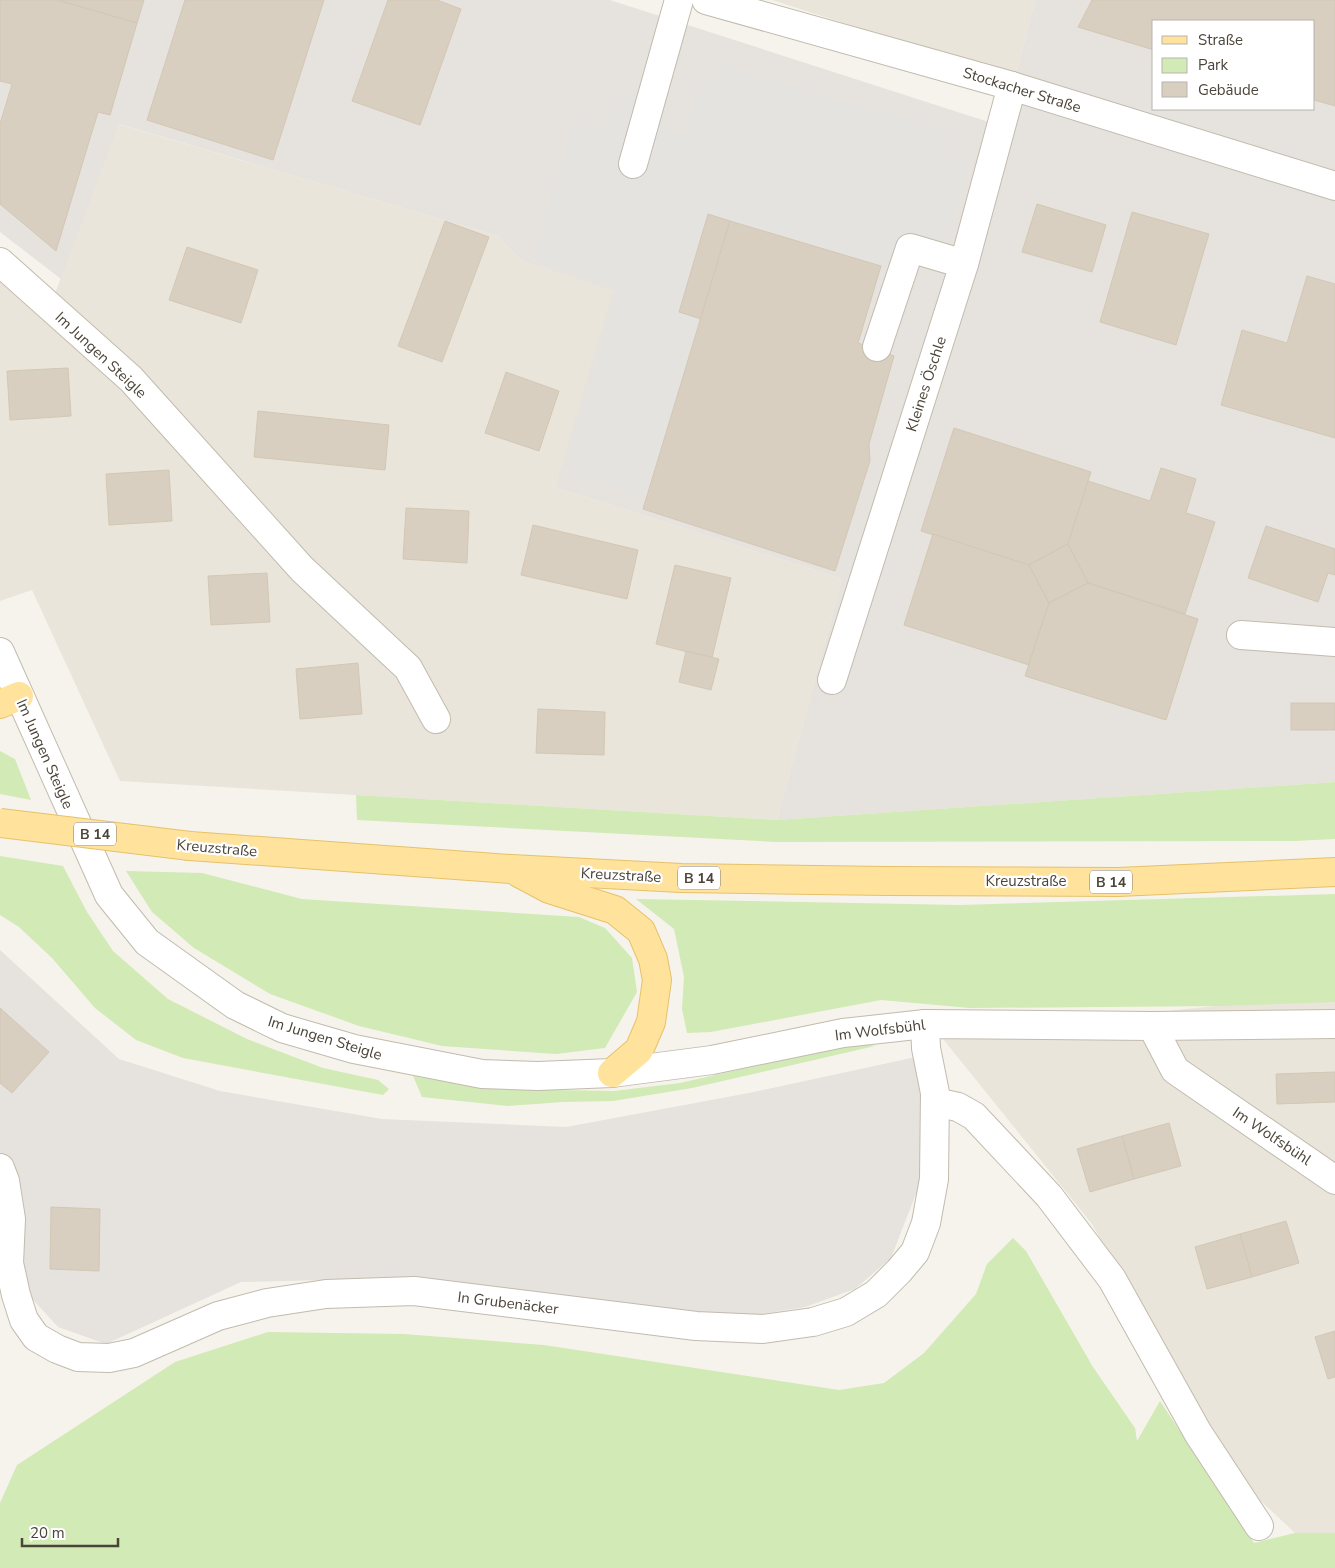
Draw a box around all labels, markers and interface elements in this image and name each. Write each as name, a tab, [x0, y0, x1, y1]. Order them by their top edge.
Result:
legend	[1152, 20, 1315, 110]
text: Straße	[1198, 30, 1243, 50]
text: Park	[1198, 55, 1228, 75]
street label: Stockacher Straße	[960, 63, 1084, 117]
text: Gebäude	[1198, 80, 1259, 100]
street label: Im Jungen Steigle	[51, 307, 151, 403]
street label: Kleines Öschle	[901, 334, 951, 434]
street label: Im Jungen Steigle	[12, 696, 78, 812]
road number: B 14	[74, 822, 116, 846]
street label: Kreuzstraße	[176, 835, 258, 861]
street label: Kreuzstraße	[580, 863, 662, 887]
road number: B 14	[678, 866, 720, 890]
road number: B 14	[1090, 870, 1132, 894]
street label: Kreuzstraße	[986, 871, 1066, 891]
street label: Im Jungen Steigle	[265, 1011, 385, 1065]
street label: Im Wolfsbühl	[834, 1014, 927, 1045]
street label: Im Wolfsbühl	[1229, 1102, 1316, 1170]
street label: In Grubenäcker	[456, 1287, 560, 1319]
scale bar	[22, 1516, 119, 1548]
text: 20 m	[30, 1523, 65, 1543]

